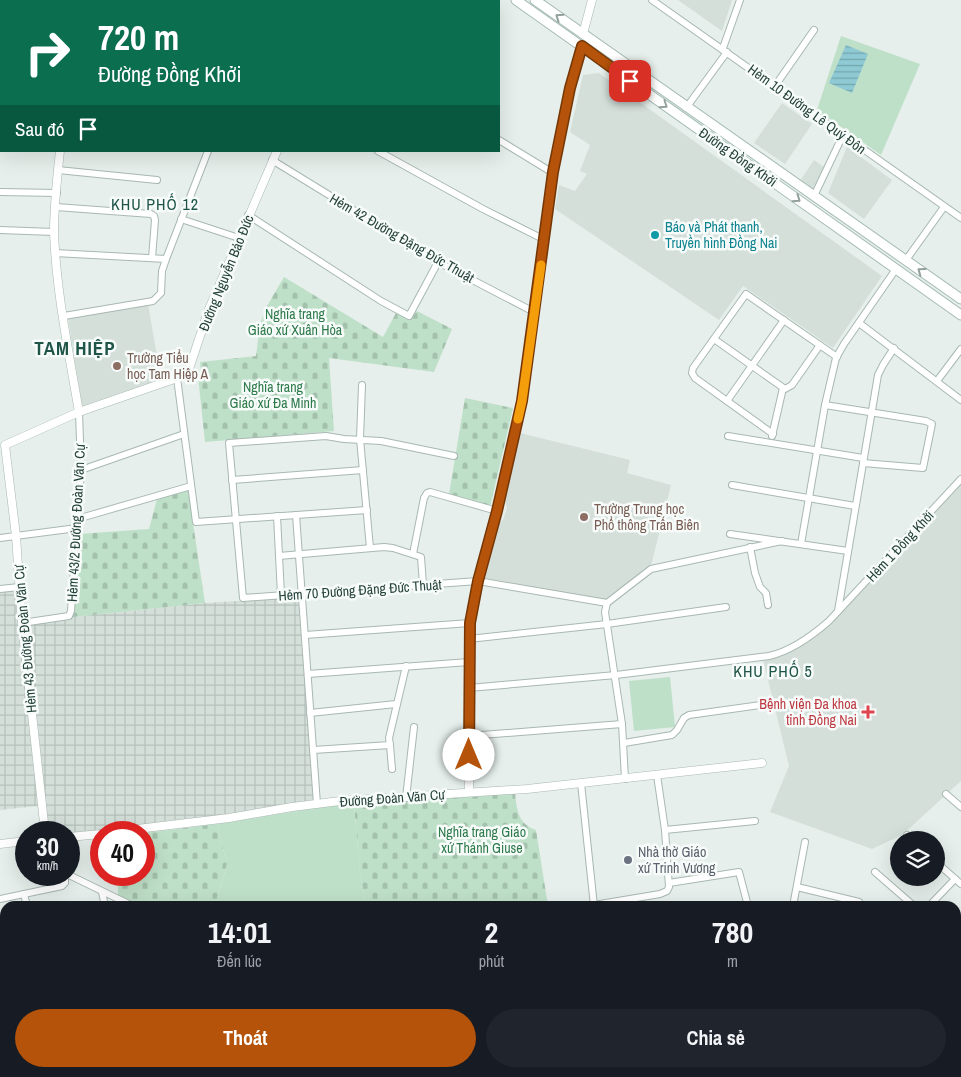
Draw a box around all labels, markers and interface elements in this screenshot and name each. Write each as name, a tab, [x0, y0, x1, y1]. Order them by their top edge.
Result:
text: 720 m	[98, 14, 179, 61]
one-way arrow	[555, 14, 565, 23]
icon: right	[15, 20, 80, 85]
text: Đường Đồng Khởi	[98, 59, 241, 89]
pin	[609, 60, 651, 102]
street label: Hẻm 10 Đường Lê Quý Đôn	[744, 60, 870, 158]
icon: arrive	[616, 67, 644, 95]
one-way arrow	[658, 99, 668, 108]
icon: arrive	[74, 115, 102, 143]
text: Sau đó	[15, 116, 64, 142]
street label: Đường Đồng Khởi	[695, 123, 781, 191]
street label: Hẻm 42 Đường Đặng Đức Thuật	[327, 189, 477, 287]
district label: KHU PHỐ 12	[111, 193, 199, 215]
one-way arrow	[791, 193, 801, 202]
street label: Đường Nguyễn Bảo Đức	[194, 212, 258, 334]
place label: Báo và Phát thanh, Truyền hình Đồng Nai	[665, 218, 778, 252]
marker: Báo và Phát thanh, Truyền hình Đồng Nai	[649, 229, 661, 241]
one-way arrow	[917, 268, 927, 277]
park label: Nghĩa trang Giáo xứ Xuân Hòa	[248, 305, 343, 339]
district label: TAM HIỆP	[34, 335, 116, 361]
place label: Trường Tiểu học Tam Hiệp A	[127, 349, 208, 383]
marker: Trường Tiểu học Tam Hiệp A	[111, 360, 123, 372]
park label: Nghĩa trang Giáo xứ Đa Minh	[230, 378, 316, 412]
street label: Hẻm 43/2 Đường Đoàn Văn Cự	[63, 443, 89, 602]
place label: Trường Trung học Phổ thông Trấn Biên	[594, 500, 699, 534]
street label: Hẻm 1 Đồng Khởi	[862, 506, 938, 586]
marker: Trường Trung học Phổ thông Trấn Biên	[578, 511, 590, 523]
street label: Hẻm 43 Đường Đoàn Văn Cự	[10, 564, 40, 714]
street label: Hẻm 70 Đường Đặng Đức Thuật	[278, 575, 442, 605]
district label: KHU PHỐ 5	[733, 660, 813, 682]
place label: Bệnh viện Đa khoa tỉnh Đồng Nai	[759, 695, 858, 729]
marker: Bệnh viện Đa khoa tỉnh Đồng Nai	[861, 705, 875, 719]
position arrow	[442, 728, 494, 780]
street label: Đường Đoàn Văn Cự	[339, 785, 446, 811]
speed limit sign: 40	[90, 821, 155, 886]
park label: Nghĩa trang Giáo xứ Thánh Giuse	[438, 823, 526, 857]
text: 30	[36, 830, 59, 864]
map controls	[890, 831, 945, 886]
button: layers	[890, 831, 945, 886]
place label: Nhà thờ Giáo xứ Trinh Vương	[638, 843, 716, 877]
marker: Nhà thờ Giáo xứ Trinh Vương	[622, 854, 634, 866]
text: km/h	[37, 858, 58, 874]
text: 14:01	[208, 912, 271, 952]
text: 2	[485, 912, 498, 952]
text: 780	[712, 912, 753, 952]
text: Đến lúc	[217, 950, 262, 972]
text: phút	[479, 950, 504, 972]
text: m	[727, 950, 738, 972]
button: Thoát	[15, 1009, 476, 1067]
button: Chia sẻ	[486, 1009, 946, 1067]

